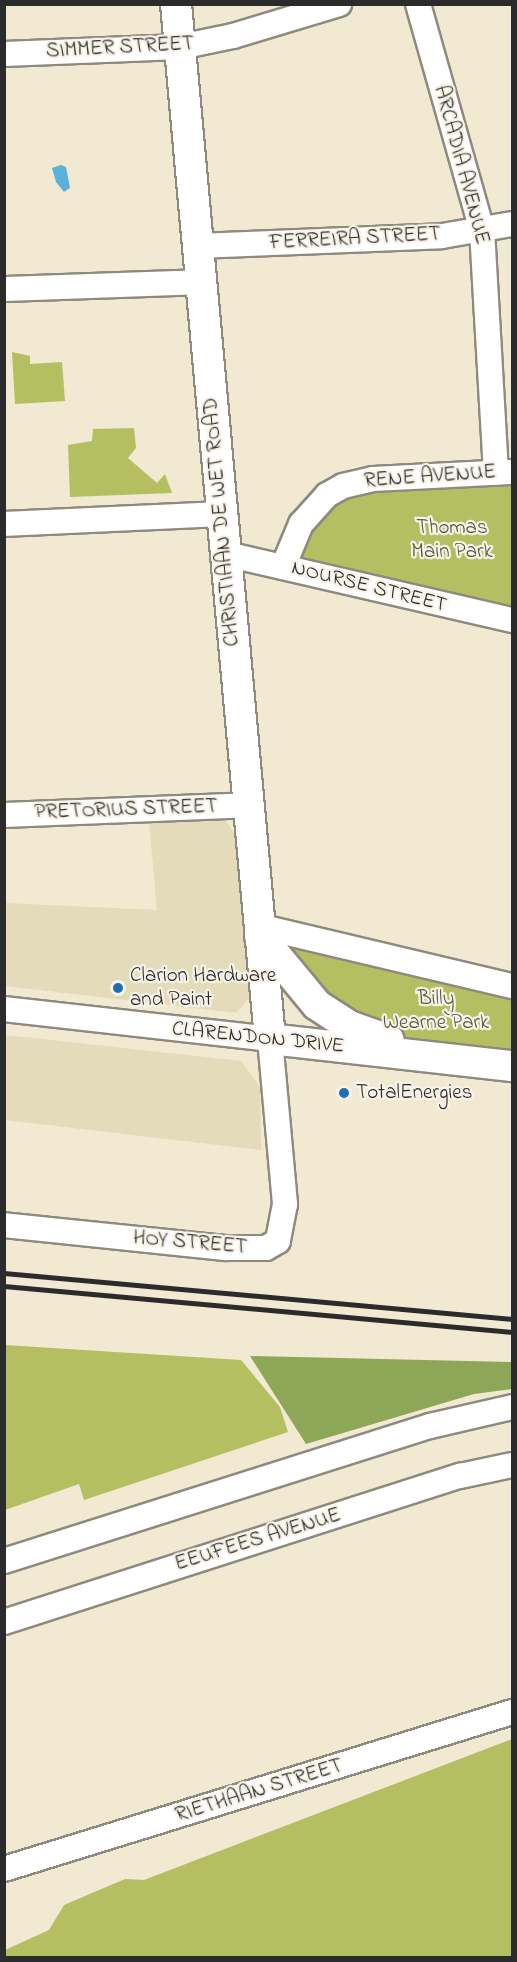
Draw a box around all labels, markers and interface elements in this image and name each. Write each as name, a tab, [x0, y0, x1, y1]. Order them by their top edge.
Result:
street label: SIMMER STREET	[45, 32, 195, 64]
street label: ARCADIA AVENUE	[428, 83, 494, 247]
street label: FERREIRA STREET	[269, 222, 441, 256]
street label: CHRISTIAAN DE WET ROAD	[199, 397, 245, 647]
street label: RENE AVENUE	[363, 460, 497, 494]
park label: Thomas Main Park	[411, 515, 493, 565]
street label: NOURSE STREET	[289, 556, 449, 618]
street label: PRETORIUS STREET	[34, 794, 218, 826]
place label: Clarion Hardware and Paint	[130, 963, 276, 1013]
marker: Clarion Hardware and Paint	[111, 981, 125, 995]
park label: Billy Wearne Park	[383, 986, 489, 1036]
street label: CLARENDON DRIVE	[171, 1016, 345, 1060]
place label: TotalEnergies	[356, 1080, 472, 1106]
marker: TotalEnergies	[337, 1086, 351, 1100]
street label: HOY STREET	[132, 1225, 248, 1261]
street label: EEUFEES AVENUE	[172, 1503, 344, 1577]
street label: RIETHAAN STREET	[172, 1754, 346, 1828]

